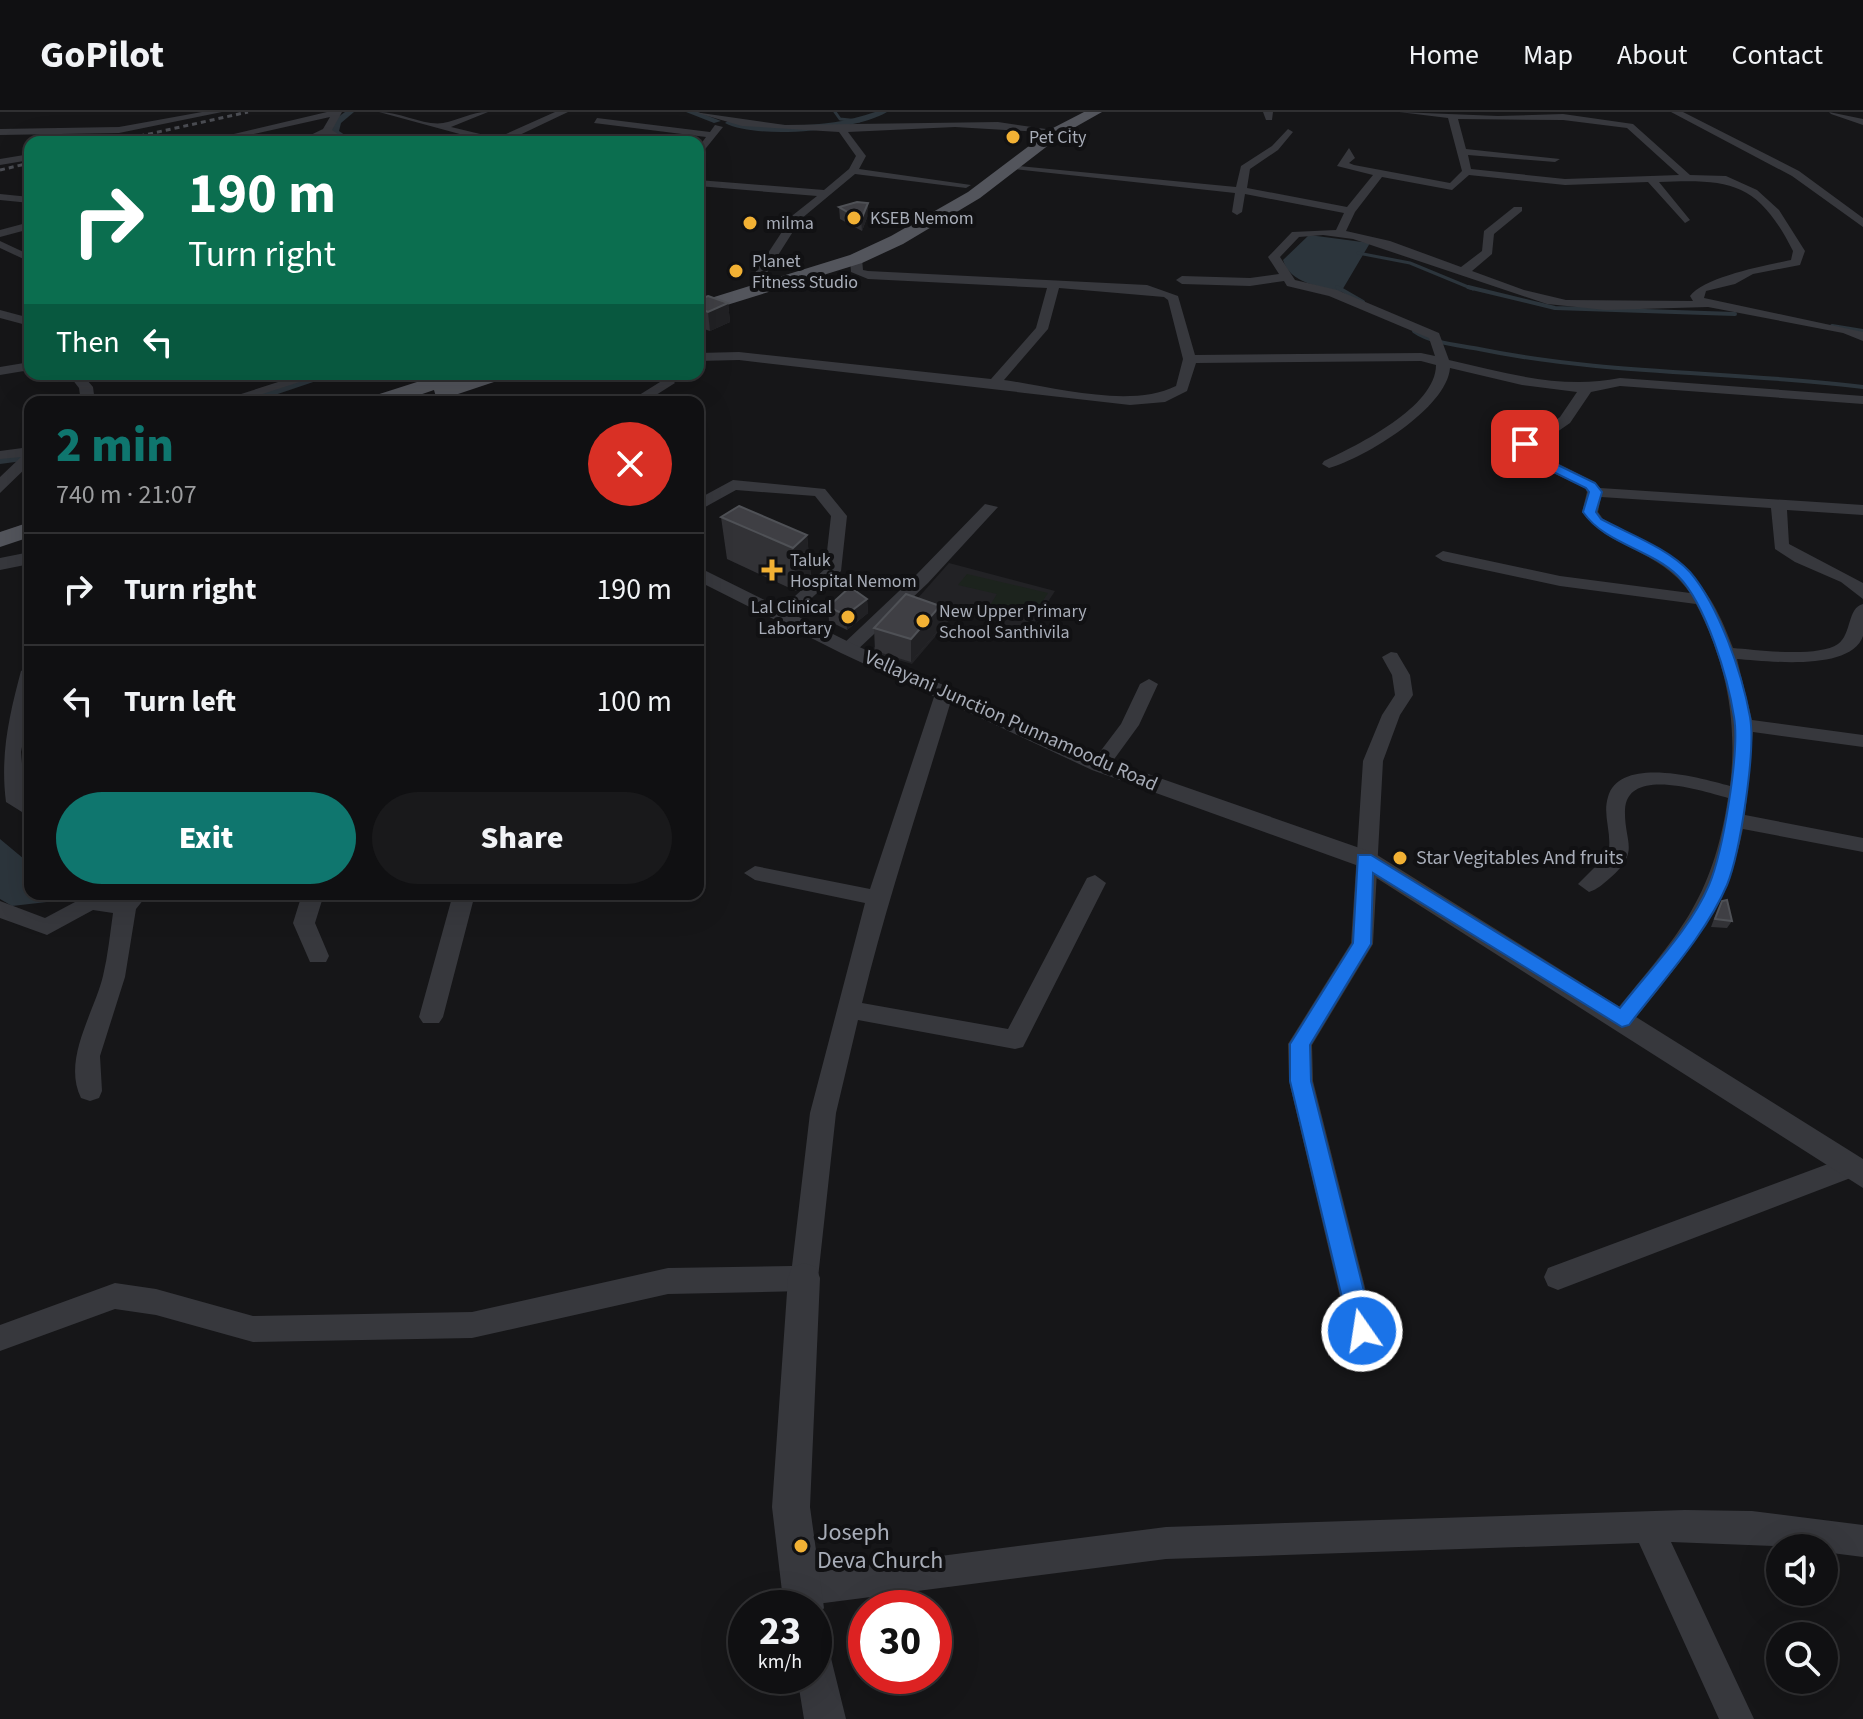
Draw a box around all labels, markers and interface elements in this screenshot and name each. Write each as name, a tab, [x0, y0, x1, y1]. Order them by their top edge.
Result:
text: GoPilot	[40, 28, 164, 82]
text: Home	[1408, 35, 1479, 75]
text: Map	[1523, 35, 1573, 75]
text: About	[1617, 35, 1688, 75]
text: Contact	[1732, 35, 1823, 75]
place label: Pet City	[1029, 125, 1087, 150]
marker: Pet City	[1004, 128, 1022, 146]
text: 190 m	[188, 155, 336, 234]
icon: right	[56, 168, 160, 272]
place label: KSEB Nemom	[870, 206, 974, 231]
marker: KSEB Nemom	[845, 209, 863, 227]
place label: milma	[766, 211, 814, 236]
marker: milma	[741, 214, 759, 232]
text: Turn right	[188, 229, 336, 280]
place label: Planet Fitness Studio	[752, 249, 858, 295]
marker: Planet Fitness Studio	[727, 262, 745, 280]
icon: left	[136, 320, 180, 364]
text: Then	[56, 321, 120, 364]
pin	[1491, 410, 1559, 478]
text: 2 min	[56, 412, 174, 480]
button: close	[588, 422, 672, 506]
icon: arrive	[1503, 422, 1547, 466]
text: 740 m · 21:07	[56, 476, 197, 513]
place label: Taluk Hospital Nemom	[790, 548, 917, 594]
marker: Taluk Hospital Nemom	[761, 559, 783, 581]
icon: right	[56, 567, 100, 611]
text: Turn right	[124, 568, 256, 611]
text: 190 m	[596, 568, 672, 611]
place label: Lal Clinical Labortary	[751, 595, 833, 641]
place label: New Upper Primary School Santhivila	[939, 599, 1087, 645]
marker: Lal Clinical Labortary	[839, 608, 857, 626]
marker: New Upper Primary School Santhivila	[914, 612, 932, 630]
street label: Vellayani Junction Punnamoodu Road	[860, 644, 1162, 798]
icon: left	[56, 679, 100, 723]
text: Turn left	[124, 680, 236, 723]
text: 100 m	[596, 680, 672, 723]
button: Exit	[56, 792, 356, 884]
button: Share	[372, 792, 672, 884]
place label: Star Vegitables And fruits	[1416, 844, 1624, 872]
marker: Star Vegitables And fruits	[1391, 849, 1409, 867]
position arrow	[1320, 1289, 1404, 1373]
place label: Joseph Deva Church	[817, 1515, 943, 1578]
map controls	[1766, 1534, 1838, 1694]
button: sound	[1766, 1534, 1838, 1606]
marker: Joseph Deva Church	[792, 1537, 810, 1555]
speed limit sign: 30	[848, 1590, 952, 1694]
text: 23	[759, 1603, 801, 1660]
button: search	[1766, 1622, 1838, 1694]
text: km/h	[758, 1648, 802, 1676]

